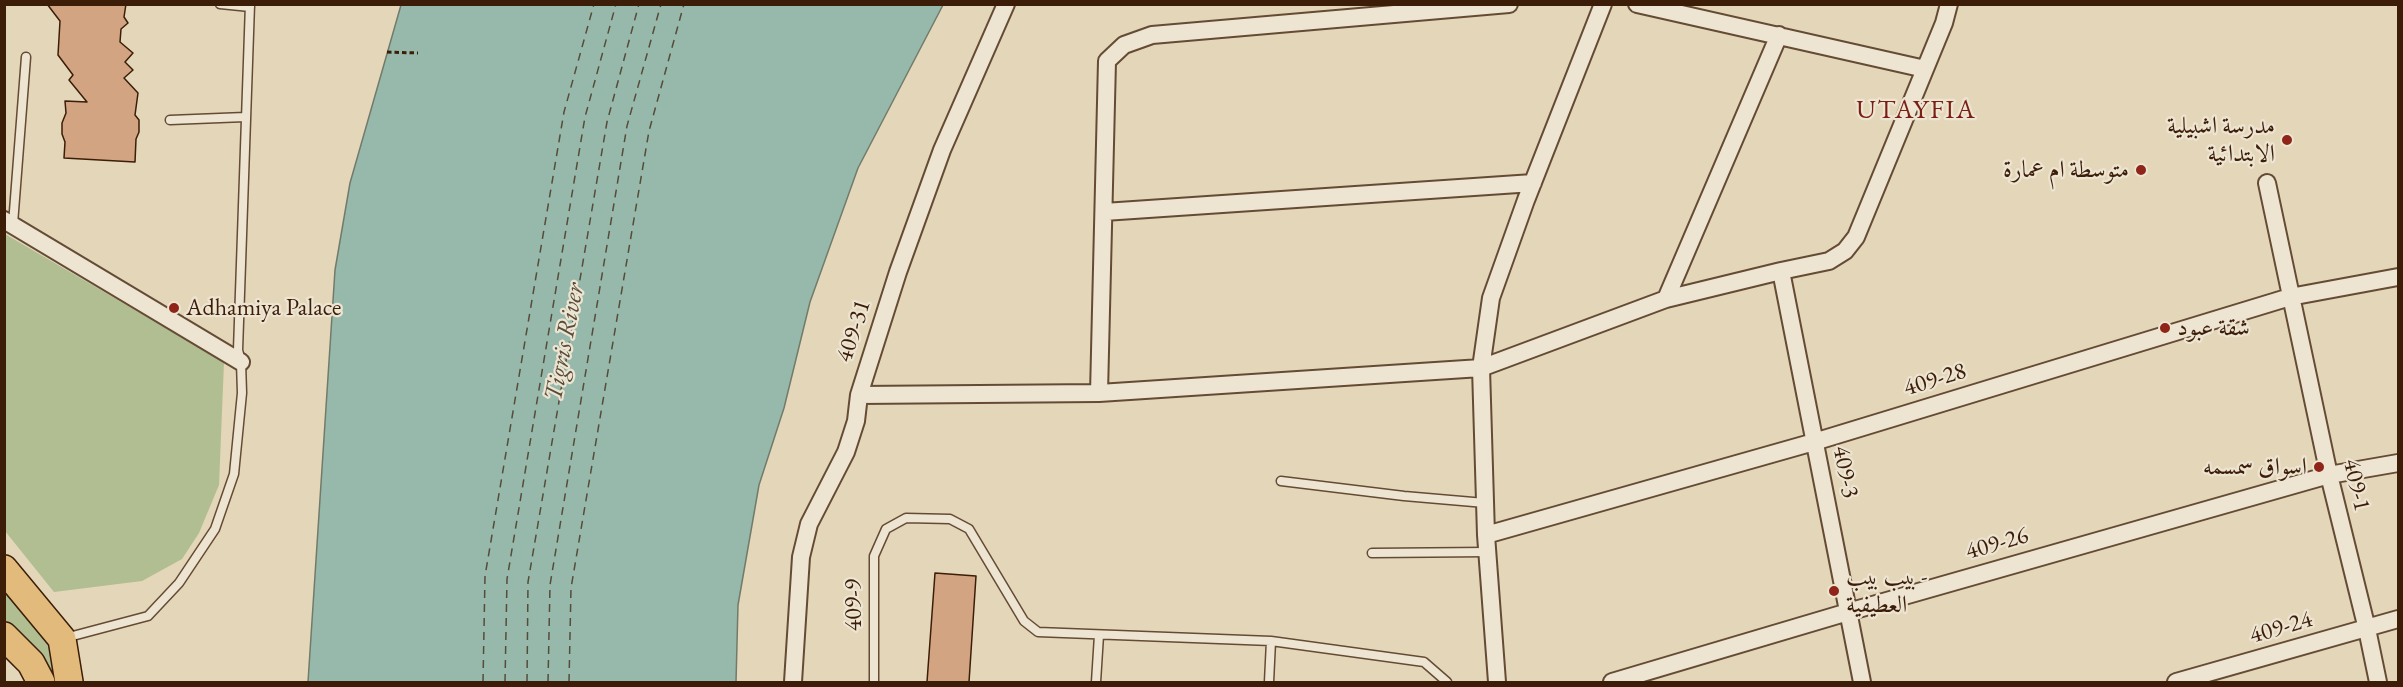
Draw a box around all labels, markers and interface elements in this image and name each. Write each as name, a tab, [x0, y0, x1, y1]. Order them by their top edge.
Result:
district label: UTAYFIA	[1856, 95, 1976, 127]
place label: مدرسة اشبيلية الابتدائية	[2167, 112, 2275, 168]
marker: مدرسة اشبيلية الابتدائية	[2280, 133, 2294, 147]
place label: متوسطة ام عمارة	[2003, 156, 2129, 184]
marker: متوسطة ام عمارة	[2134, 163, 2148, 177]
water label: Tigris River	[538, 280, 592, 404]
place label: Adhamiya Palace	[186, 294, 341, 322]
street label: 409-31	[830, 296, 878, 366]
marker: Adhamiya Palace	[167, 301, 181, 315]
place label: شقة عبود	[2177, 314, 2250, 342]
marker: شقة عبود	[2158, 321, 2172, 335]
street label: 409-28	[1900, 357, 1970, 403]
street label: 409-3	[1826, 443, 1864, 501]
place label: اسواق سمسمه	[2203, 453, 2307, 481]
street label: 409-1	[2336, 456, 2376, 514]
marker: اسواق سمسمه	[2312, 460, 2326, 474]
street label: 409-26	[1962, 521, 2032, 567]
place label: بيب بيب - العطيفية	[1846, 563, 1927, 619]
street label: 409-9	[840, 579, 868, 631]
marker: بيب بيب - العطيفية	[1827, 584, 1841, 598]
street label: 409-24	[2246, 605, 2316, 651]

